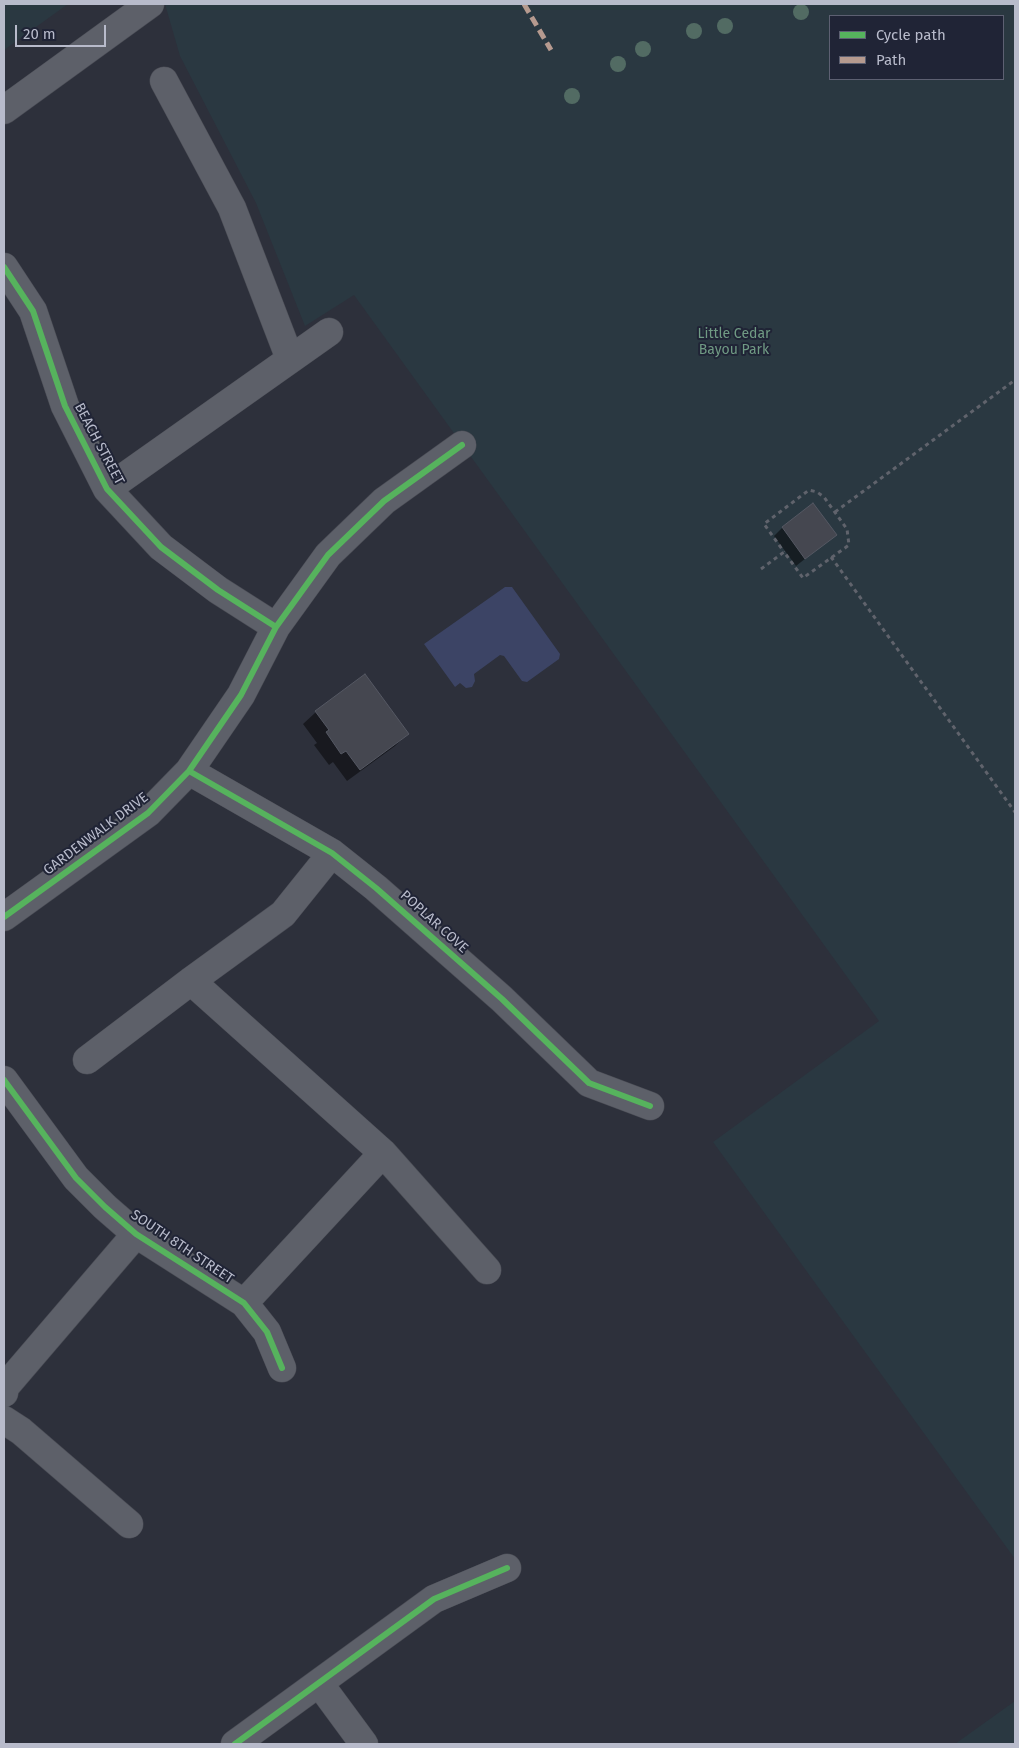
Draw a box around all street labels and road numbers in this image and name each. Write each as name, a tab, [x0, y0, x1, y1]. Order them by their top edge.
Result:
street label: BEACH STREET	[70, 400, 128, 488]
street label: GARDENWALK DRIVE	[40, 789, 152, 879]
street label: POPLAR COVE	[397, 887, 471, 957]
street label: SOUTH 8TH STREET	[127, 1206, 237, 1288]

